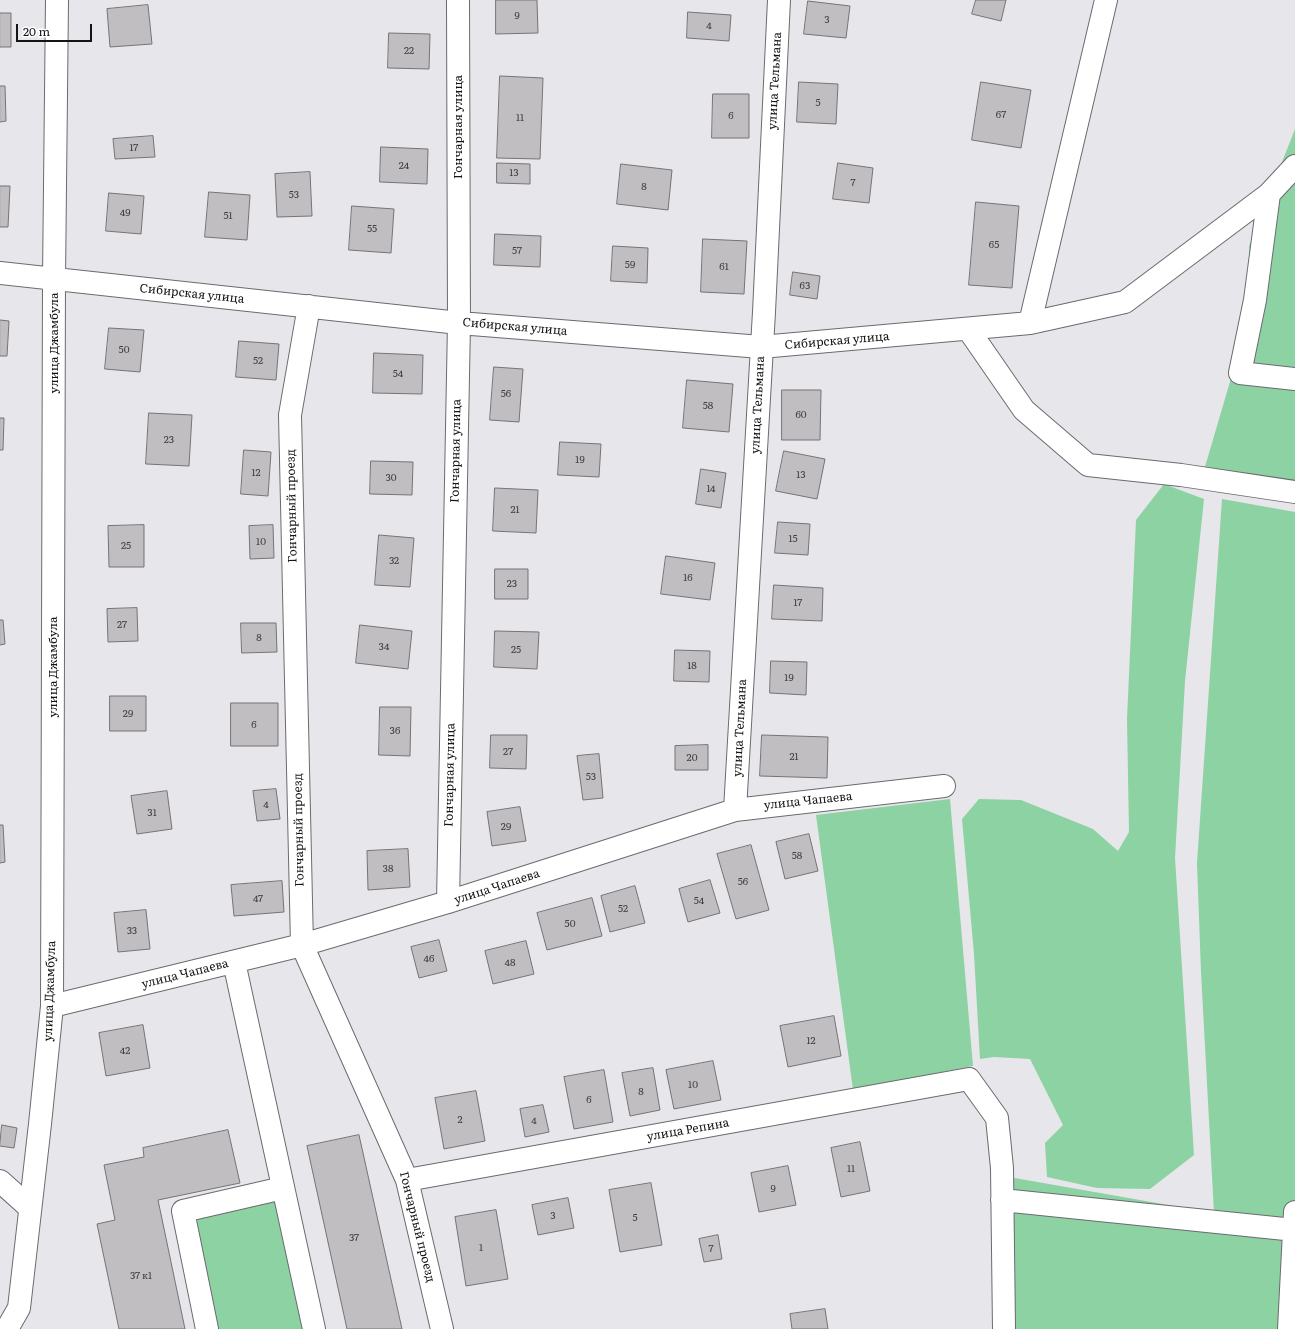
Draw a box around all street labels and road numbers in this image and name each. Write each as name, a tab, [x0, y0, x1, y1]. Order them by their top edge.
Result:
street label: улица Тельмана	[765, 32, 785, 130]
street label: Гончарная улица	[451, 75, 465, 179]
street label: Сибирская улица	[139, 281, 245, 307]
street label: улица Джамбула	[47, 293, 61, 393]
street label: Сибирская улица	[462, 315, 568, 339]
street label: Сибирская улица	[784, 329, 890, 353]
street label: улица Тельмана	[748, 356, 768, 454]
street label: Гончарная улица	[448, 399, 464, 503]
street label: Гончарный проезд	[284, 449, 300, 563]
street label: улица Джамбула	[46, 617, 60, 717]
street label: улица Тельмана	[730, 679, 750, 777]
street label: Гончарная улица	[442, 723, 458, 827]
street label: Гончарный проезд	[291, 773, 307, 887]
street label: улица Чапаева	[763, 789, 853, 813]
street label: улица Чапаева	[452, 866, 542, 908]
street label: улица Джамбула	[41, 940, 59, 1042]
street label: улица Чапаева	[140, 956, 230, 992]
street label: улица Репина	[646, 1116, 730, 1144]
street label: Гончарный проезд	[396, 1170, 438, 1284]

